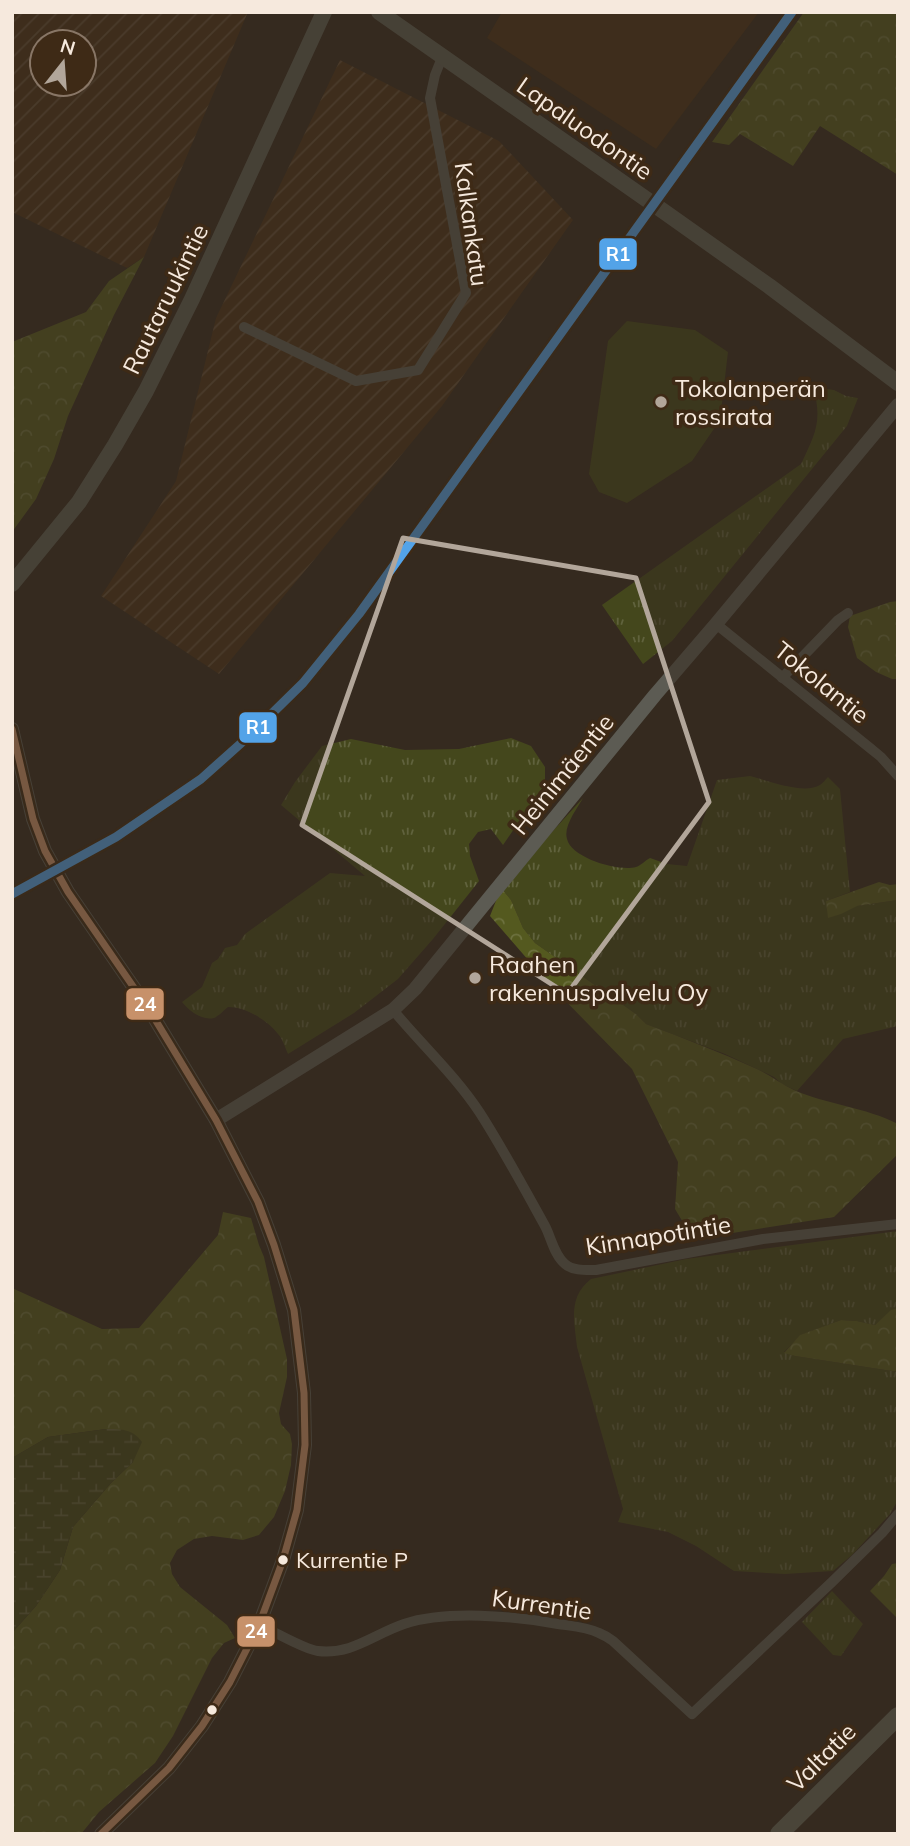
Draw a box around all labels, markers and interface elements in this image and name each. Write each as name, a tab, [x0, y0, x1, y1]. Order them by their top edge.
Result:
north arrow	[28, 28, 98, 98]
text: N	[58, 33, 78, 60]
street label: Lapaluodontie	[511, 70, 659, 186]
street label: Kalkankatu	[448, 160, 496, 288]
street label: Rautaruukintie	[116, 219, 214, 379]
line badge: R1	[598, 237, 638, 271]
text: R1	[606, 242, 630, 266]
place label: Tokolanperän rossirata	[675, 373, 826, 431]
marker: Tokolanperän rossirata	[653, 394, 669, 410]
street label: Tokolantie	[768, 635, 876, 729]
street label: Heinimäentie	[504, 708, 620, 840]
line badge: R1	[238, 711, 278, 744]
text: R1	[246, 715, 270, 739]
place label: Raahen rakennuspalvelu Oy	[489, 949, 708, 1007]
marker: Raahen rakennuspalvelu Oy	[467, 970, 483, 986]
line badge: 24	[125, 987, 165, 1021]
text: 24	[134, 992, 157, 1016]
street label: Kinnapotintie	[583, 1209, 733, 1261]
place label: Kurrentie P	[296, 1546, 408, 1574]
marker: Kurrentie P	[276, 1553, 290, 1567]
street label: Kurrentie	[490, 1582, 594, 1626]
line badge: 24	[236, 1615, 276, 1648]
text: 24	[245, 1619, 268, 1643]
unlabelled marker	[205, 1703, 219, 1717]
street label: Valtatie	[780, 1716, 862, 1798]

